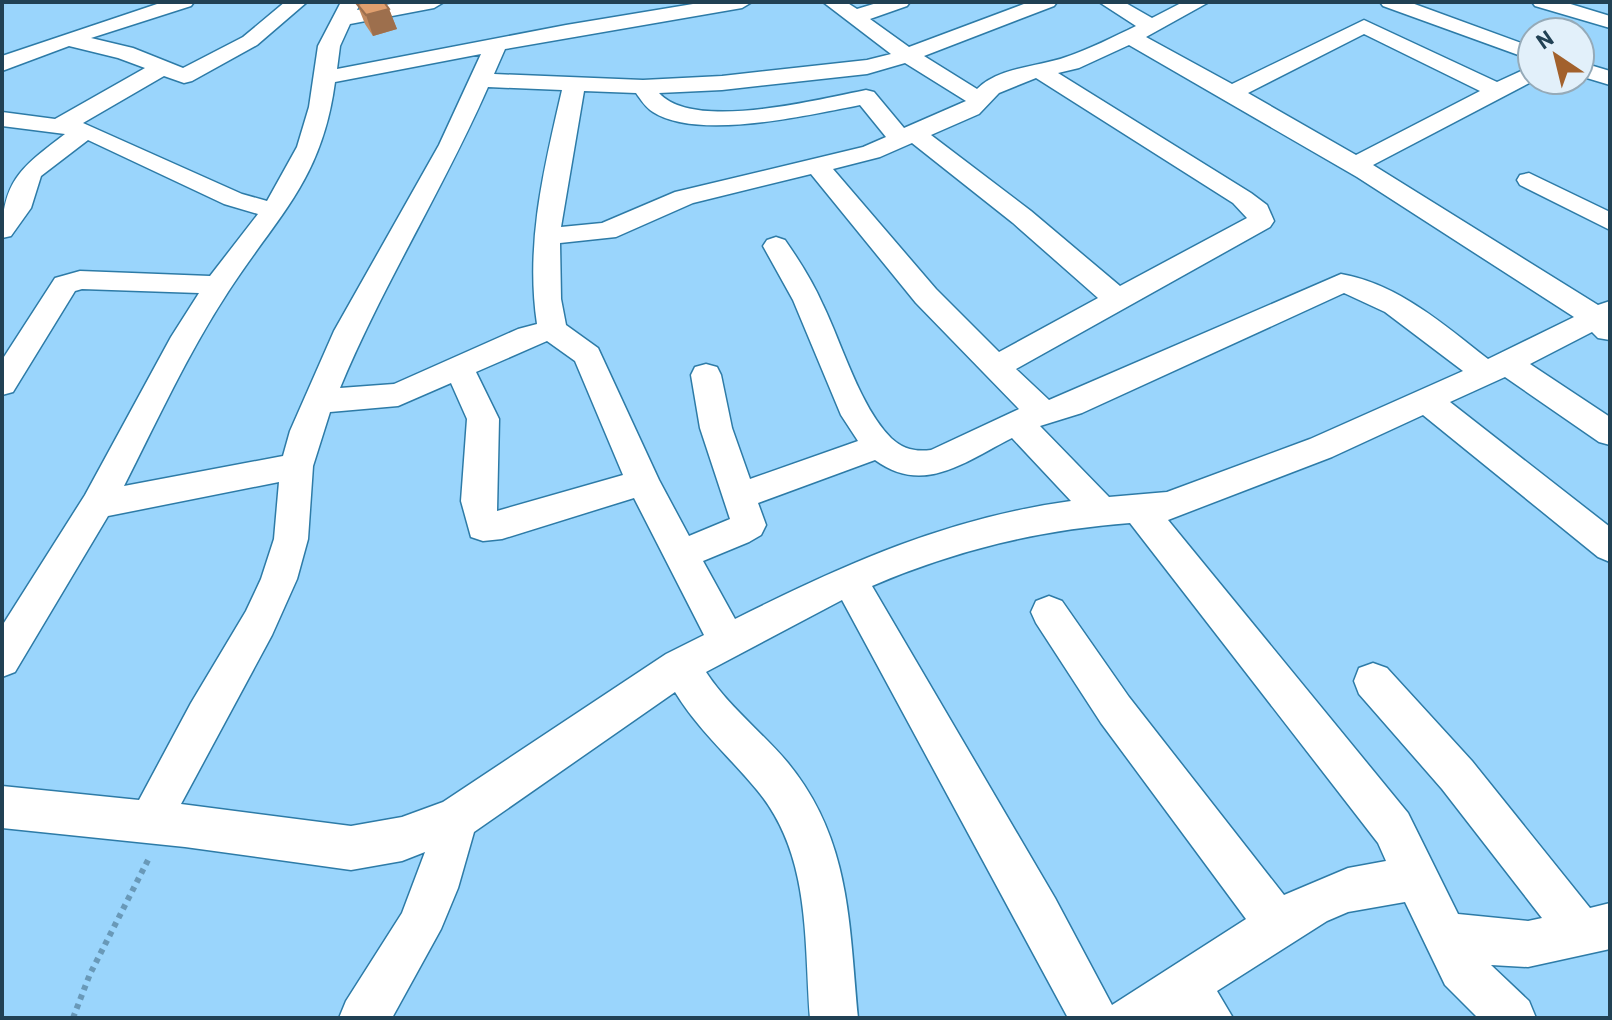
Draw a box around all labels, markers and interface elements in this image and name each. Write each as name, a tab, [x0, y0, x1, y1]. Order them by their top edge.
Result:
north arrow	[1516, 16, 1596, 96]
text: N	[1531, 24, 1557, 54]

